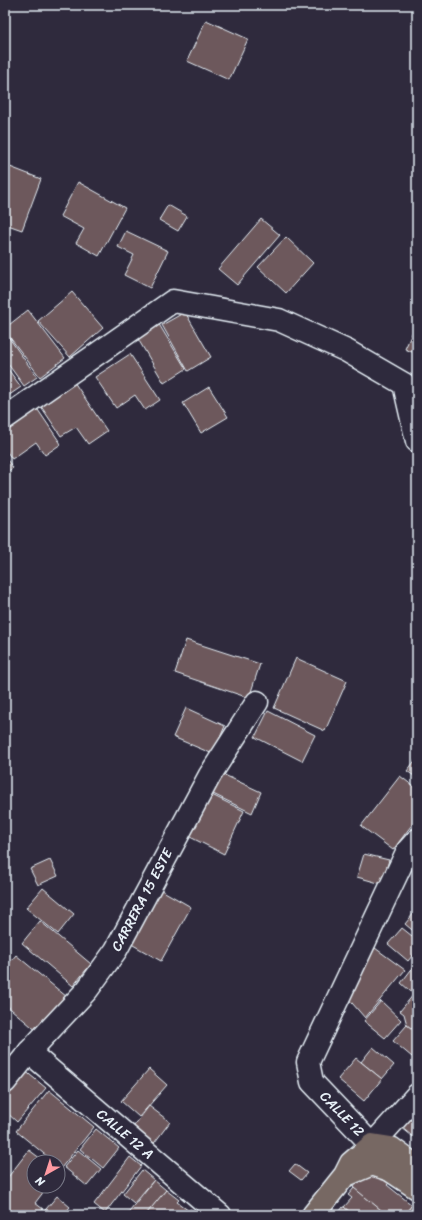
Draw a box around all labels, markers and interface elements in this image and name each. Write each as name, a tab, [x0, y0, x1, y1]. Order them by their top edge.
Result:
street label: CARRERA 15 ESTE	[104, 843, 180, 956]
street label: CALLE 12	[313, 1085, 371, 1143]
street label: CALLE 12 A	[91, 1102, 159, 1166]
north arrow	[26, 1154, 66, 1194]
text: N	[31, 1171, 50, 1192]

